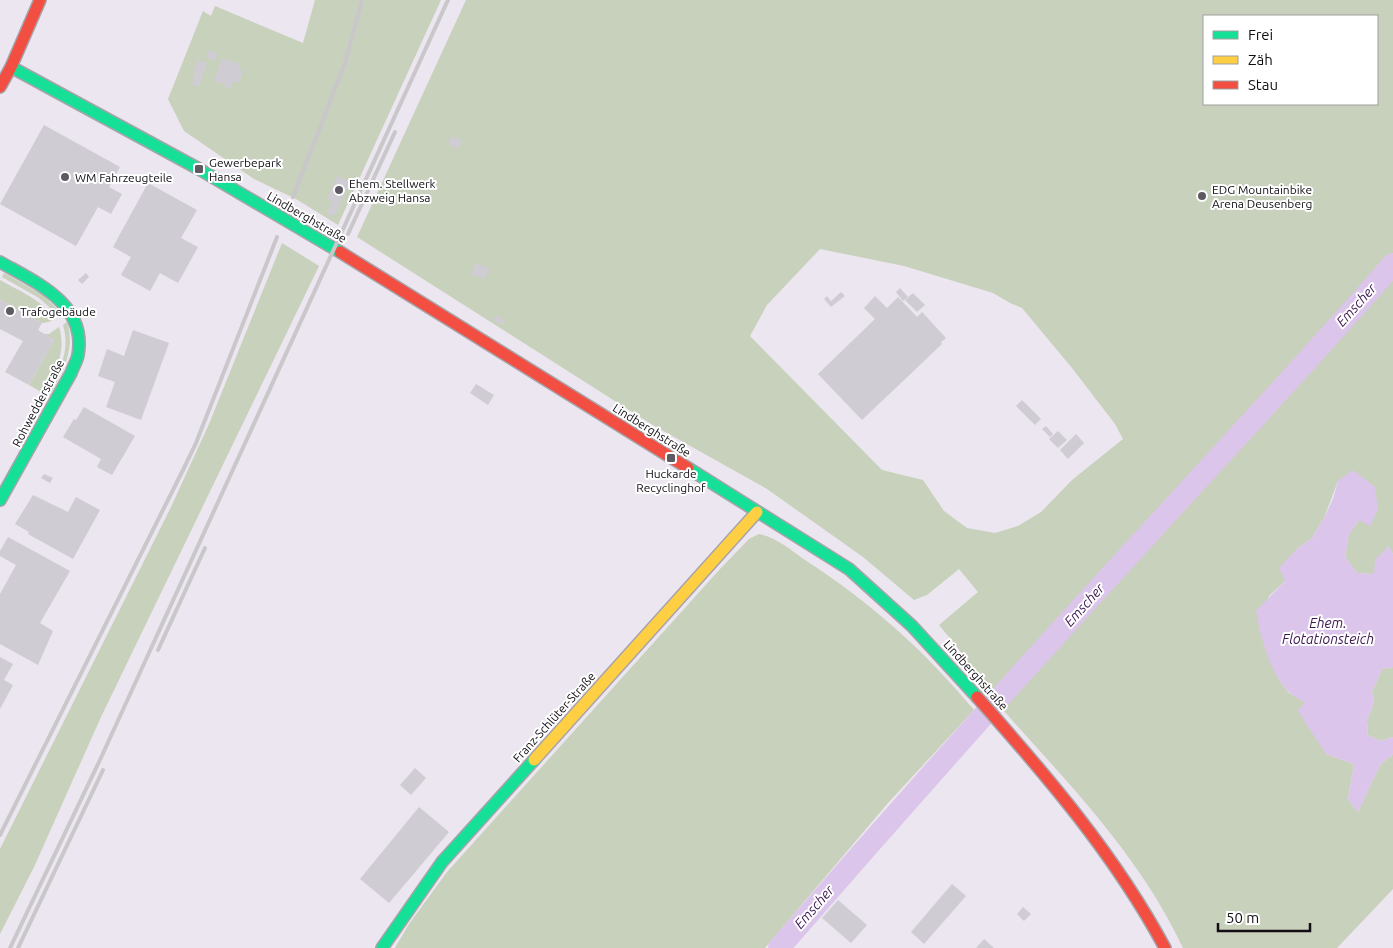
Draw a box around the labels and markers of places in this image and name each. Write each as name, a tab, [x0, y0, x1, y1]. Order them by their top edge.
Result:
place label: Gewerbepark Hansa	[209, 156, 282, 183]
marker: Gewerbepark Hansa	[193, 163, 205, 175]
marker: WM Fahrzeugteile	[59, 171, 71, 183]
place label: WM Fahrzeugteile	[75, 171, 173, 184]
place label: Ehem. Stellwerk Abzweig Hansa	[349, 177, 436, 204]
place label: EDG Mountainbike Arena Deusenberg	[1212, 183, 1312, 210]
marker: Ehem. Stellwerk Abzweig Hansa	[333, 184, 345, 196]
marker: EDG Mountainbike Arena Deusenberg	[1196, 190, 1208, 202]
marker: Trafogebäude	[4, 305, 16, 317]
place label: Trafogebäude	[20, 305, 96, 318]
marker: Huckarde Recyclinghof	[665, 452, 677, 464]
place label: Huckarde Recyclinghof	[636, 467, 706, 494]

